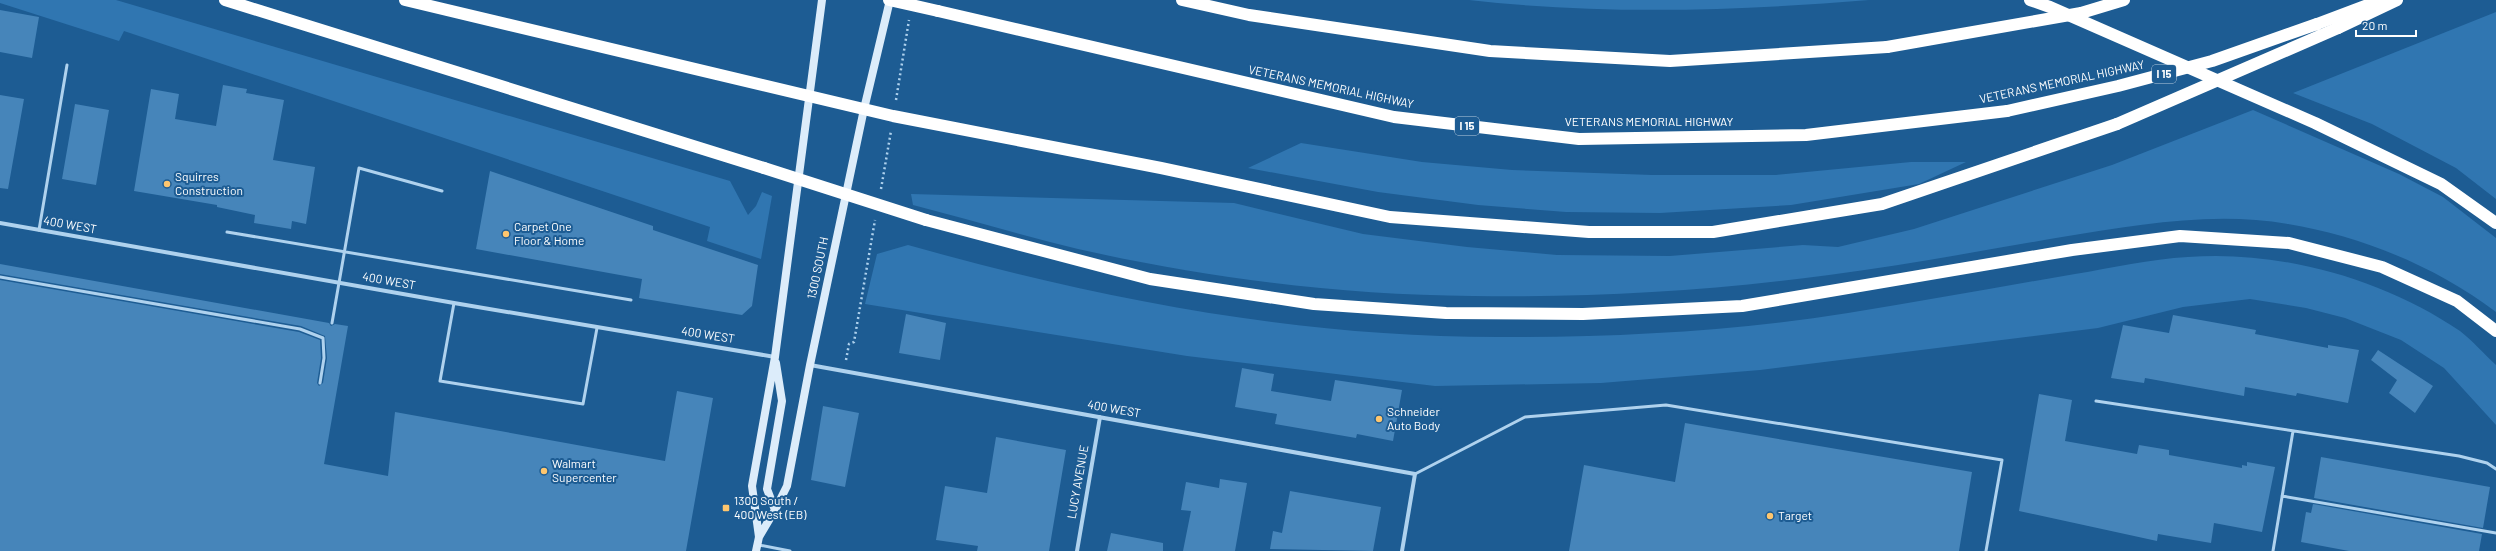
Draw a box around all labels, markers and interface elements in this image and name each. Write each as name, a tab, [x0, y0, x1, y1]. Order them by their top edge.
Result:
scale bar	[2356, 12, 2416, 38]
text: 20 m	[2362, 18, 2388, 32]
street label: VETERANS MEMORIAL HIGHWAY	[1978, 57, 2146, 105]
street label: VETERANS MEMORIAL HIGHWAY	[1247, 62, 1415, 110]
road number: I 15	[2152, 65, 2176, 83]
street label: VETERANS MEMORIAL HIGHWAY	[1565, 114, 1733, 128]
road number: I 15	[1455, 117, 1479, 135]
place label: Squirres Construction	[175, 169, 243, 197]
marker: Squirres Construction	[162, 179, 172, 189]
street label: 400 WEST	[42, 212, 98, 236]
place label: Carpet One Floor & Home	[514, 219, 584, 247]
marker: Carpet One Floor & Home	[501, 229, 511, 239]
street label: 1300 SOUTH	[804, 235, 830, 300]
street label: 400 WEST	[361, 268, 417, 292]
street label: 400 WEST	[680, 323, 736, 345]
street label: 400 WEST	[1086, 396, 1142, 420]
place label: Schneider Auto Body	[1387, 404, 1441, 432]
marker: Schneider Auto Body	[1374, 414, 1384, 424]
street label: LUCY AVENUE	[1064, 444, 1090, 520]
place label: Walmart Supercenter	[552, 456, 617, 484]
marker: Walmart Supercenter	[539, 466, 549, 476]
place label: 1300 South / 400 West (EB)	[734, 493, 807, 521]
marker: 1300 South / 400 West (EB)	[721, 503, 731, 513]
place label: Target	[1778, 508, 1812, 522]
marker: Target	[1765, 511, 1775, 521]

